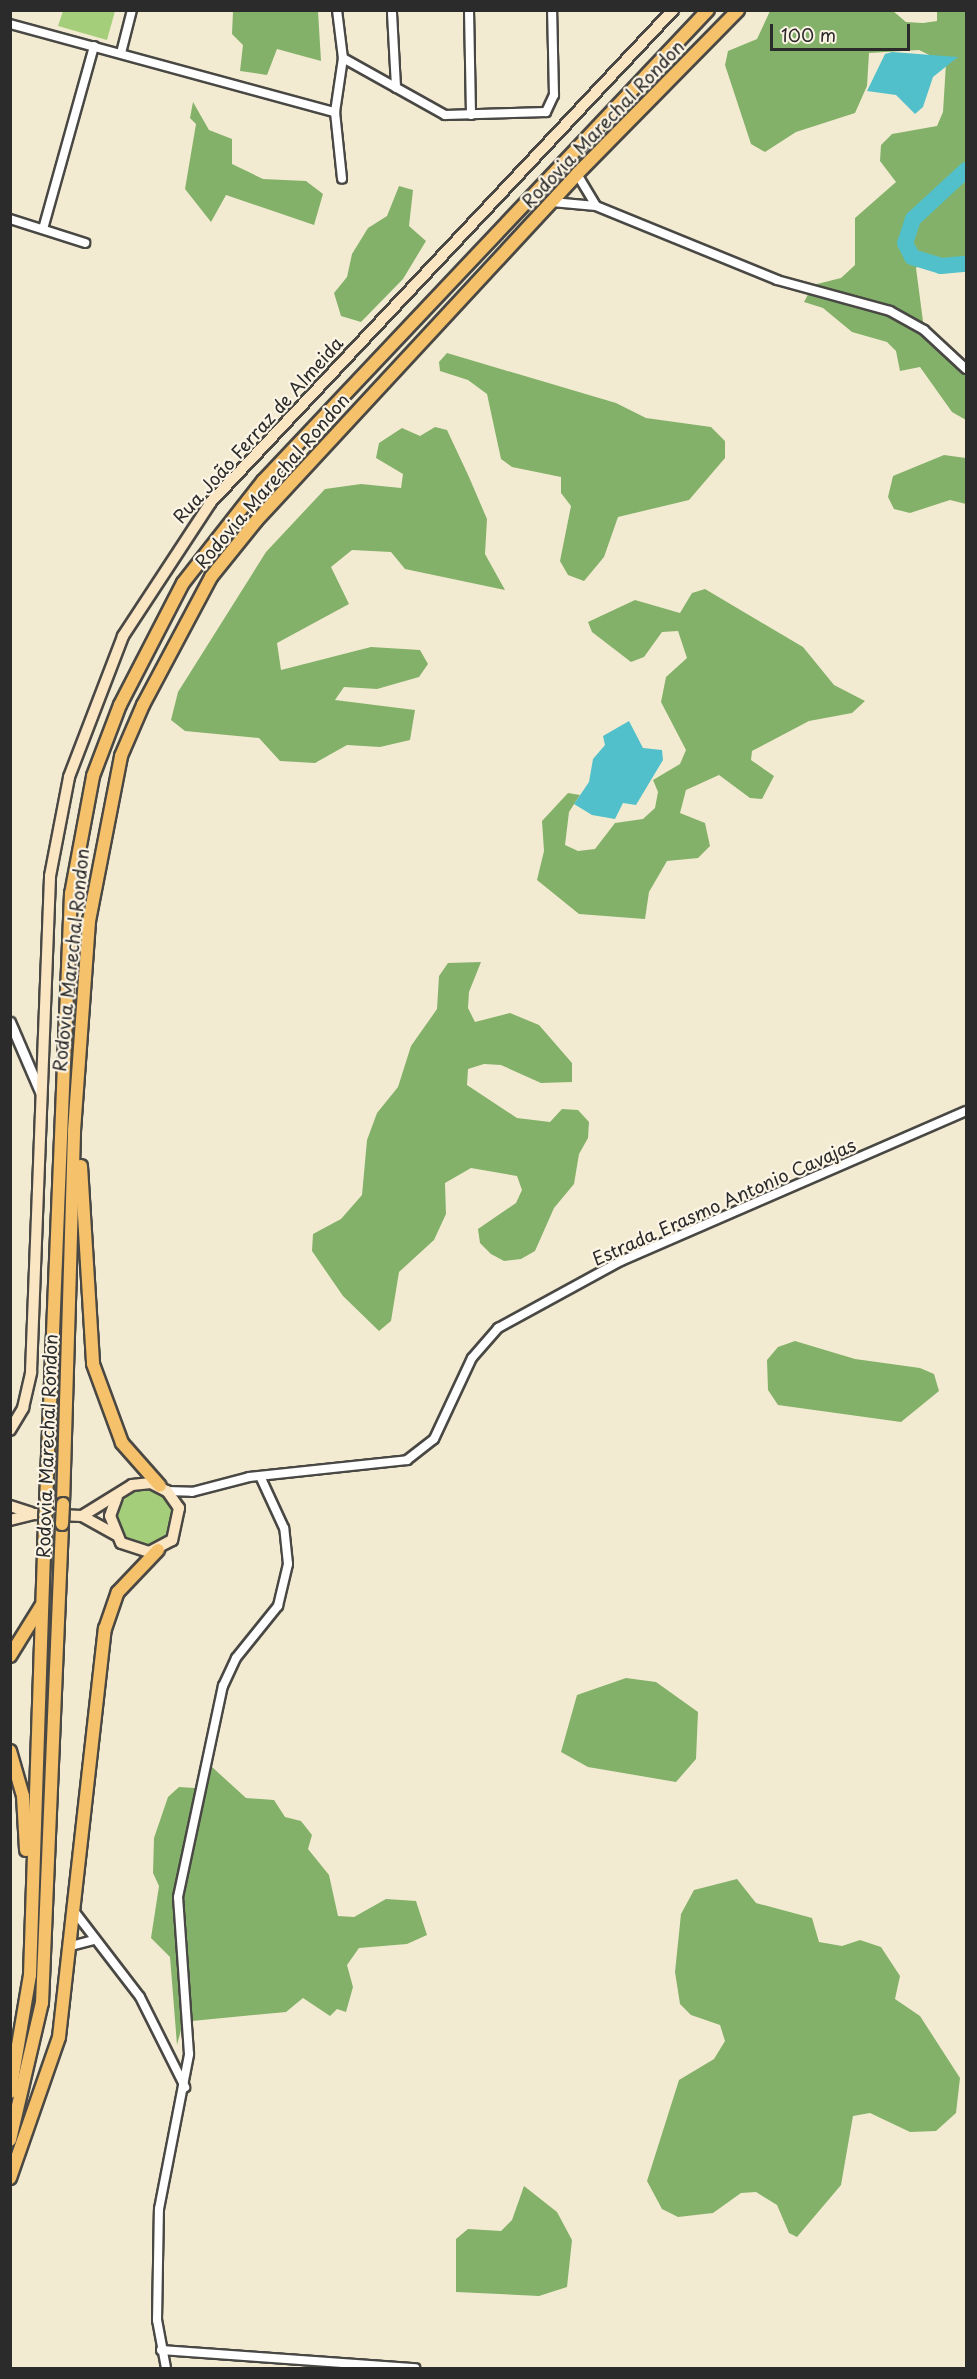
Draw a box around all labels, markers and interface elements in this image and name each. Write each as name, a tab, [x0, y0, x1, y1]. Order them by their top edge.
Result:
scale bar	[773, 12, 912, 50]
text: 100 m	[781, 21, 836, 48]
street label: Rodovia Marechal Rondon	[517, 36, 689, 212]
street label: Rua João Ferraz de Almeida	[168, 332, 348, 528]
street label: Rodovia Marechal Rondon	[190, 389, 354, 573]
street label: Rodovia Marechal Rondon	[49, 847, 93, 1073]
street label: Estrada Erasmo Antonio Cavajas	[589, 1134, 859, 1270]
street label: Rodovia Marechal Rondon	[32, 1333, 62, 1559]

